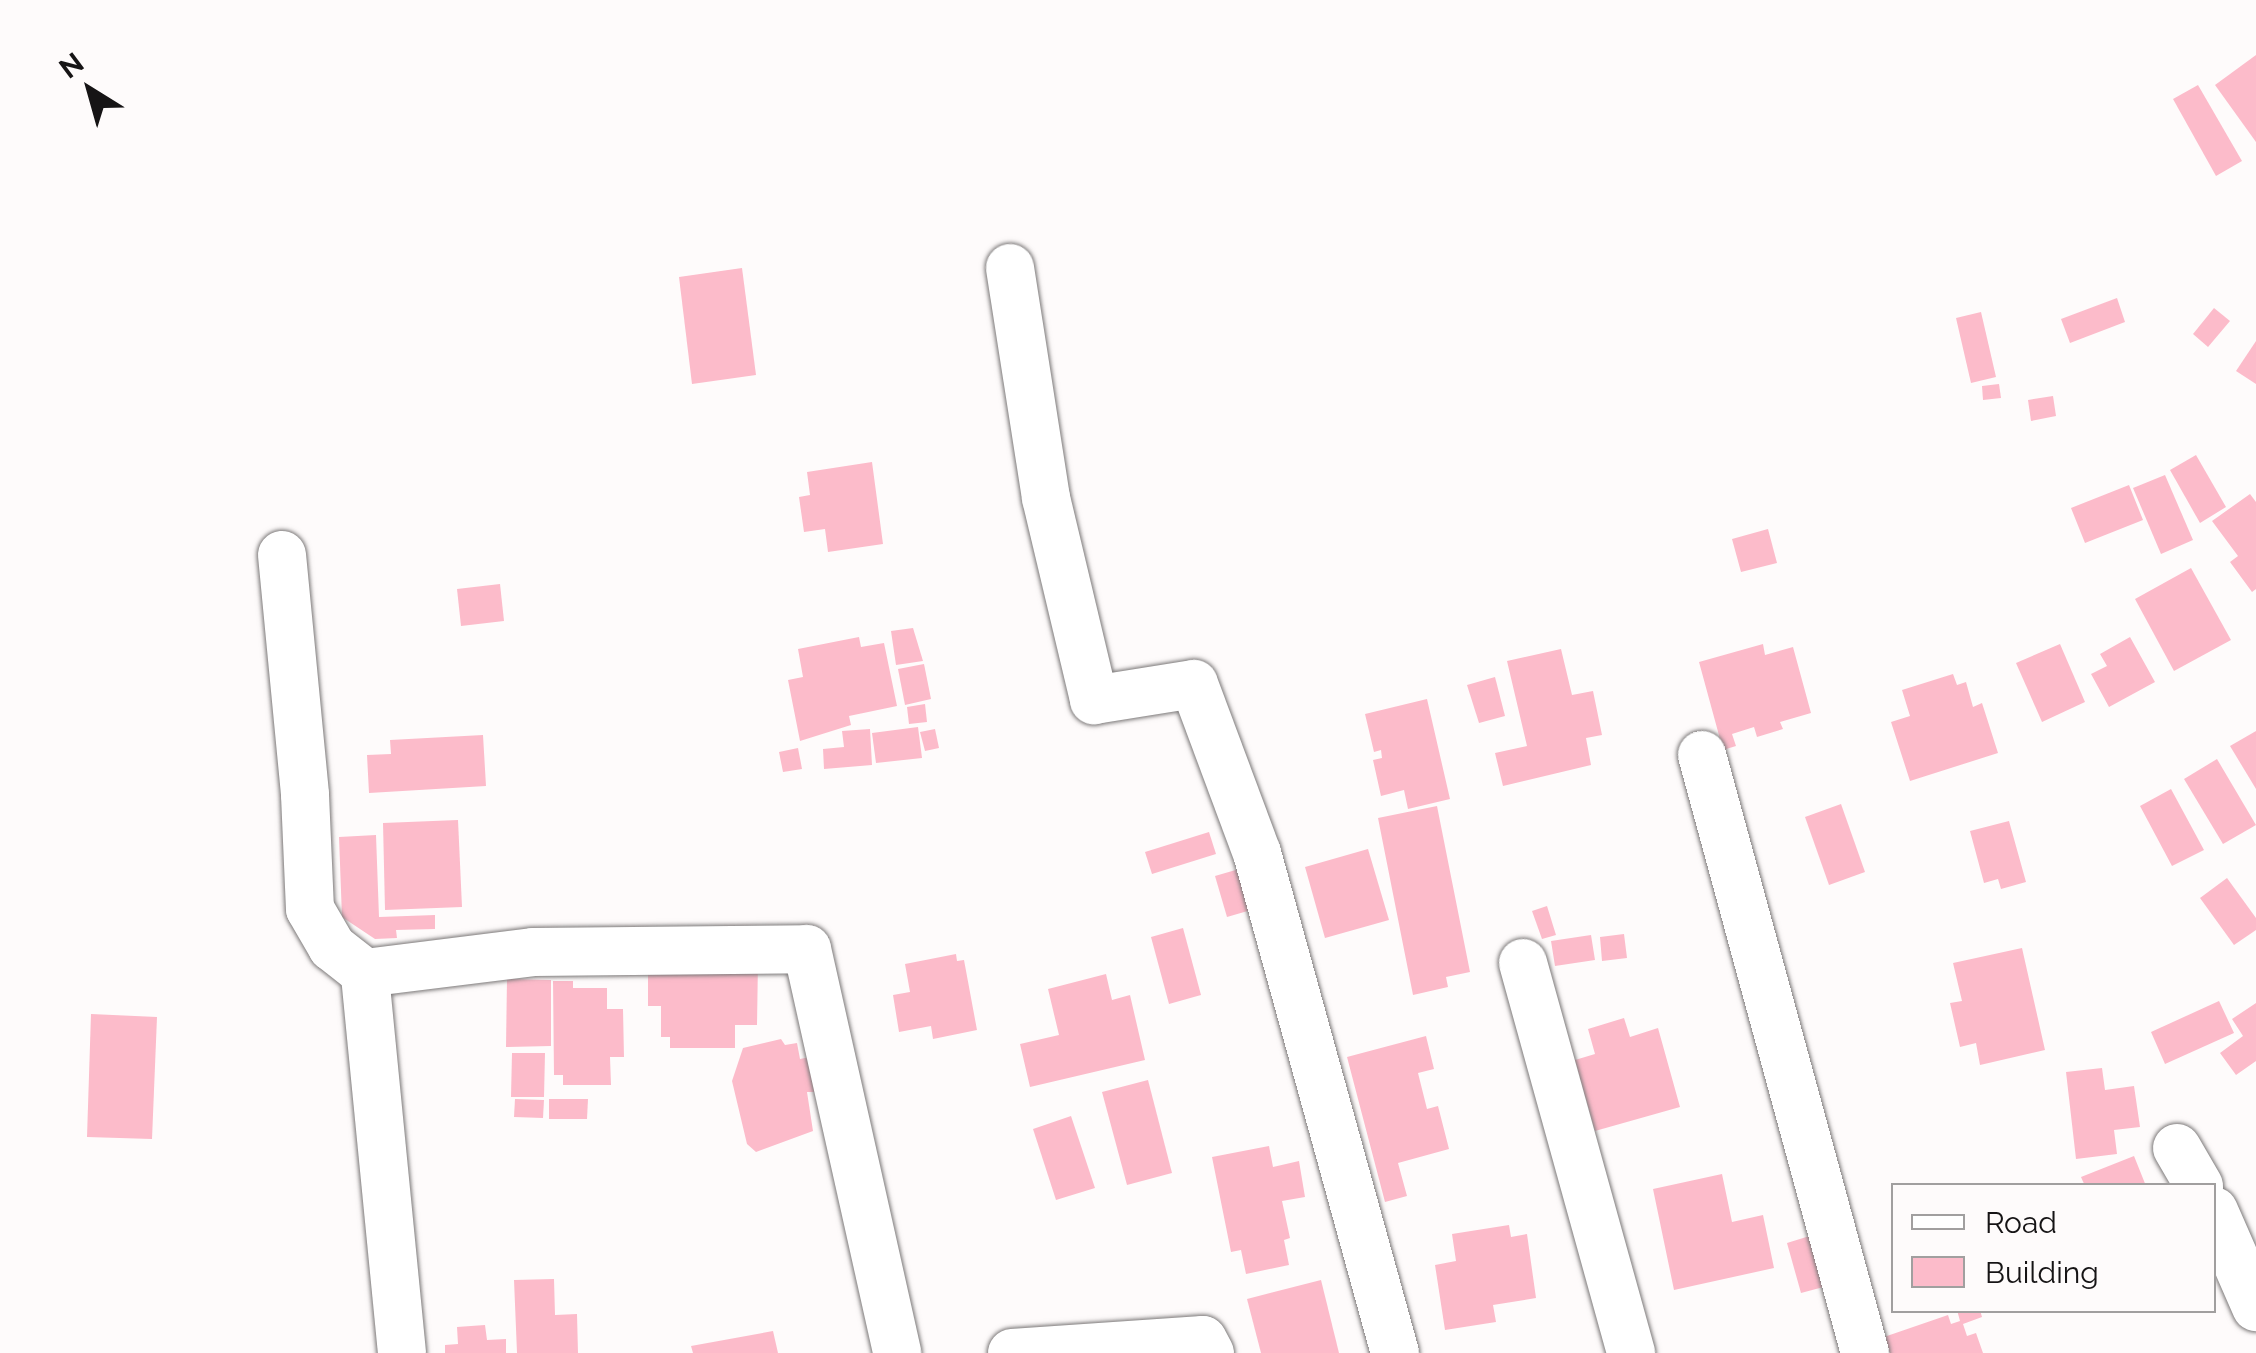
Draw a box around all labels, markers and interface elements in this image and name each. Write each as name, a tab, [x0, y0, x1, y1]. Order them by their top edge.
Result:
north arrow	[40, 40, 140, 140]
text: N	[53, 46, 90, 85]
legend	[1891, 1183, 2216, 1313]
text: Road	[1985, 1205, 2057, 1240]
text: Building	[1985, 1255, 2099, 1290]

